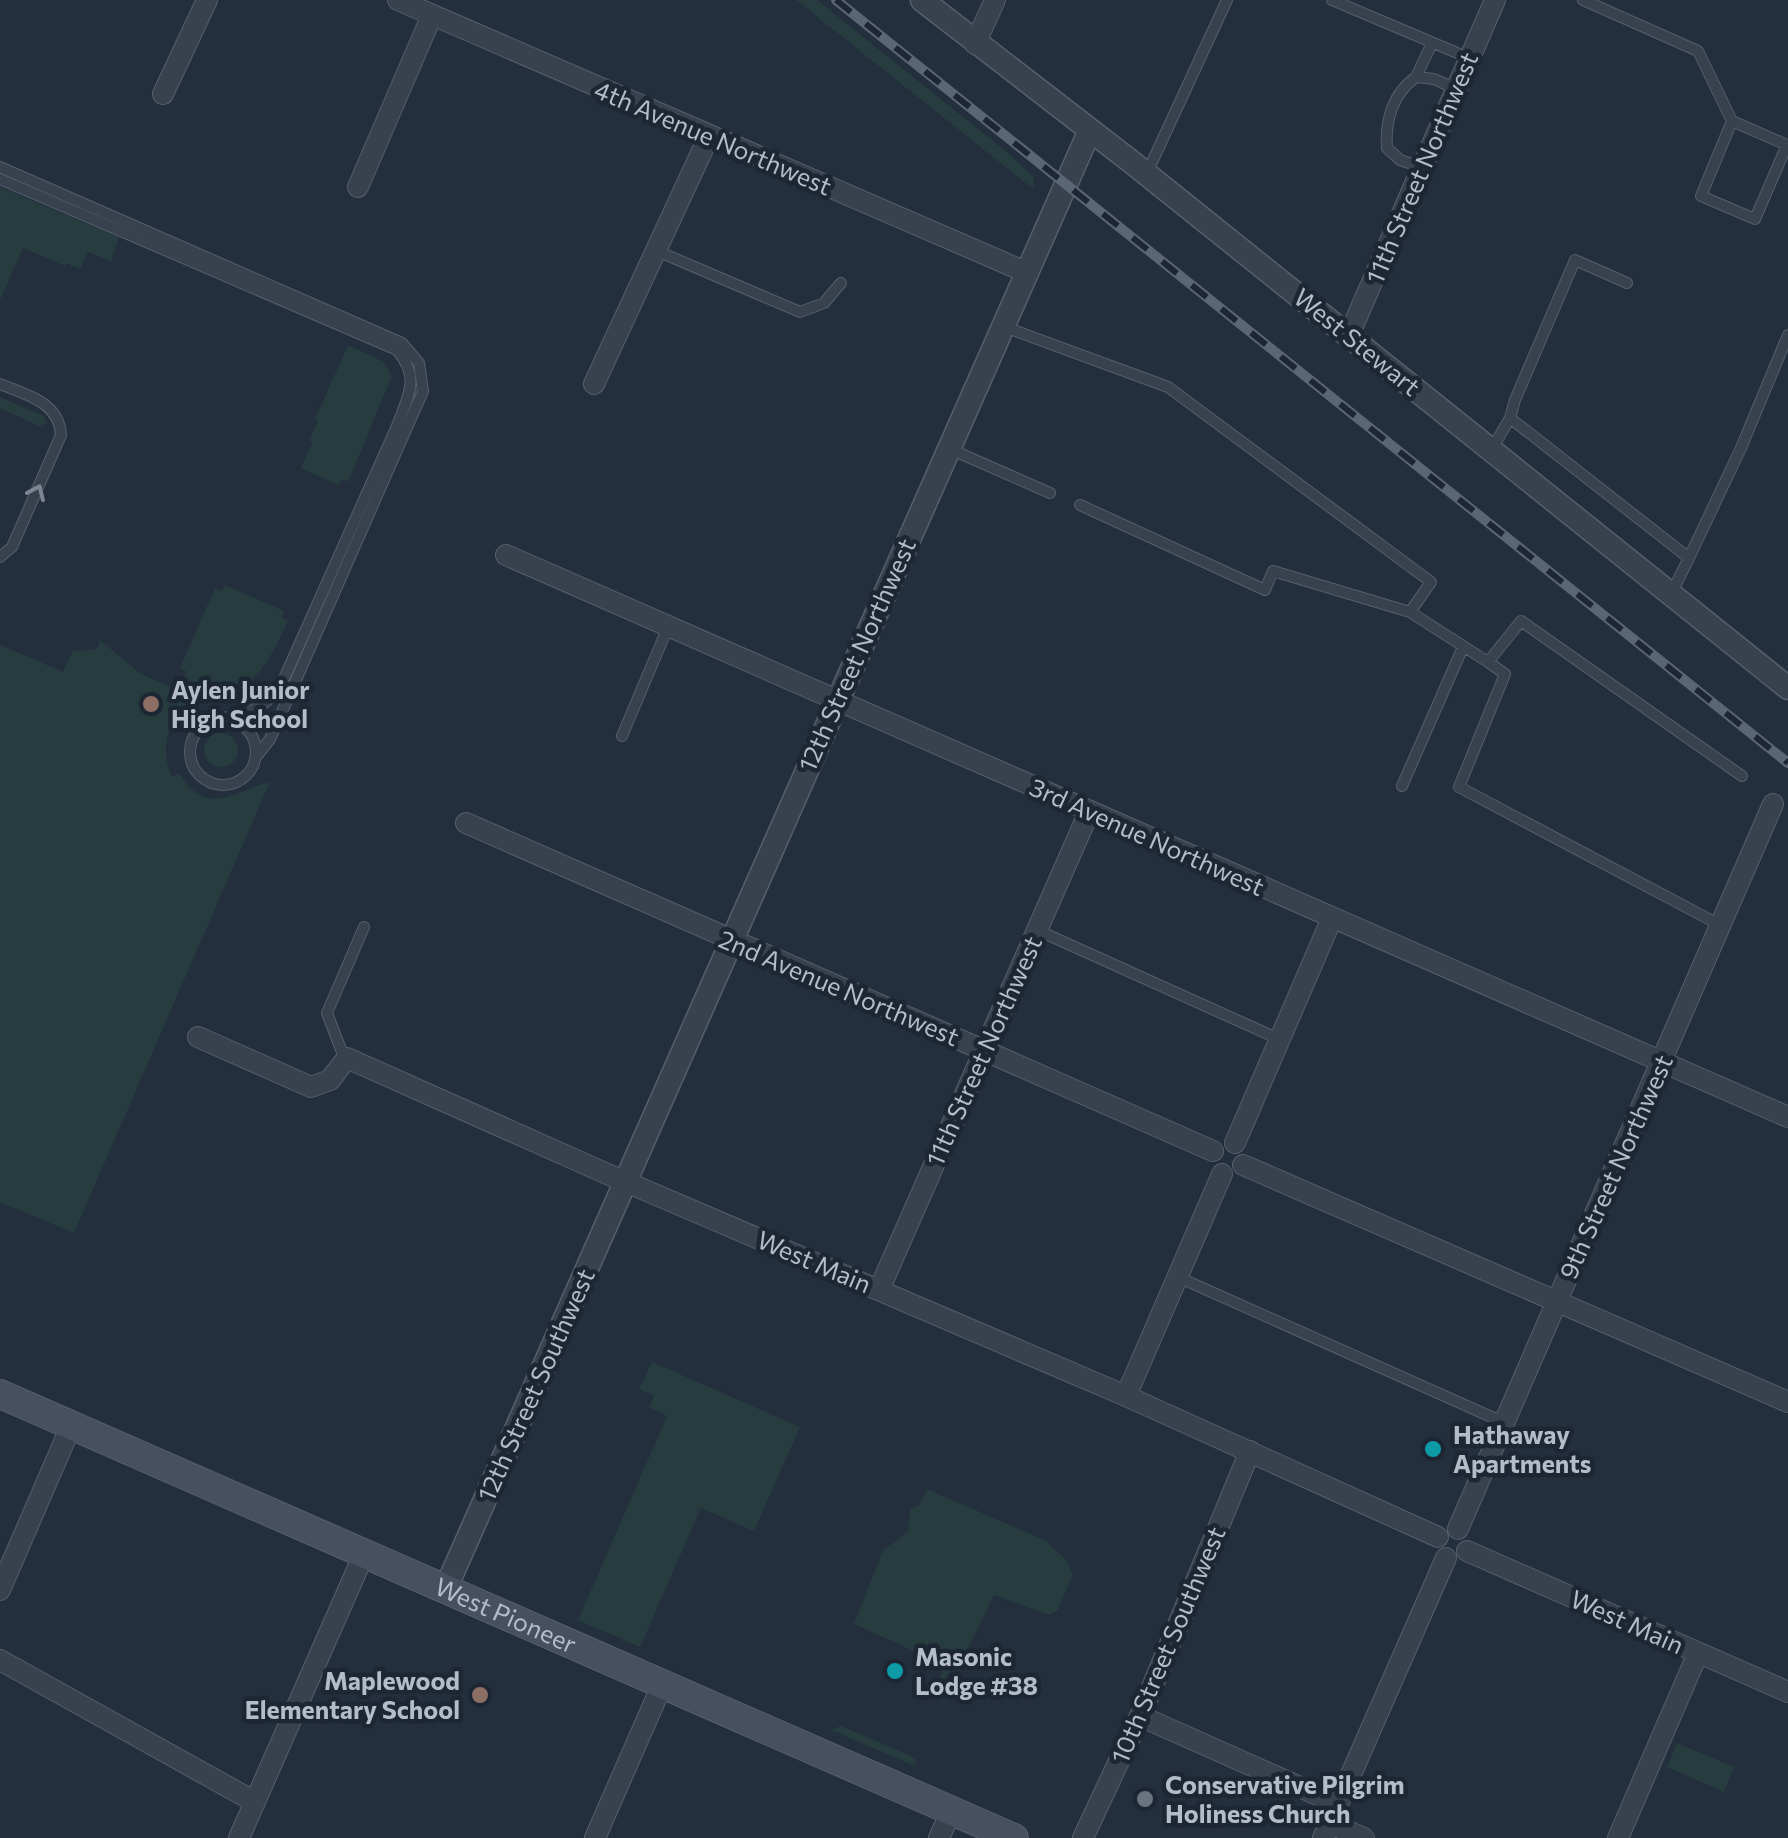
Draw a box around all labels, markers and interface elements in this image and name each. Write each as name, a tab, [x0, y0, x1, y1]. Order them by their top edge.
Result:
street label: 11th Street Northwest	[1359, 47, 1483, 288]
street label: 4th Avenue Northwest	[590, 73, 837, 201]
street label: West Stewart	[1288, 281, 1427, 401]
one-way arrow	[25, 484, 45, 502]
street label: 12th Street Northwest	[791, 533, 921, 776]
place label: Aylen Junior High School	[171, 674, 310, 733]
marker: Aylen Junior High School	[140, 693, 162, 715]
street label: 3rd Avenue Northwest	[1025, 771, 1269, 901]
street label: 2nd Avenue Northwest	[715, 923, 964, 1051]
street label: 11th Street Northwest	[919, 931, 1047, 1170]
street label: 9th Street Northwest	[1552, 1050, 1678, 1283]
street label: West Main	[753, 1224, 876, 1298]
street label: 12th Street Southwest	[470, 1264, 600, 1506]
place label: Hathaway Apartments	[1453, 1419, 1591, 1478]
marker: Hathaway Apartments	[1422, 1438, 1444, 1460]
street label: 10th Street Southwest	[1104, 1522, 1231, 1767]
street label: West Pioneer	[431, 1570, 581, 1659]
street label: West Main	[1566, 1583, 1689, 1659]
place label: Masonic Lodge #38	[915, 1641, 1038, 1700]
marker: Masonic Lodge #38	[884, 1660, 906, 1682]
place label: Maplewood Elementary School	[245, 1665, 460, 1724]
marker: Maplewood Elementary School	[469, 1684, 491, 1706]
place label: Conservative Pilgrim Holiness Church	[1165, 1769, 1404, 1828]
marker: Conservative Pilgrim Holiness Church	[1134, 1788, 1156, 1810]

